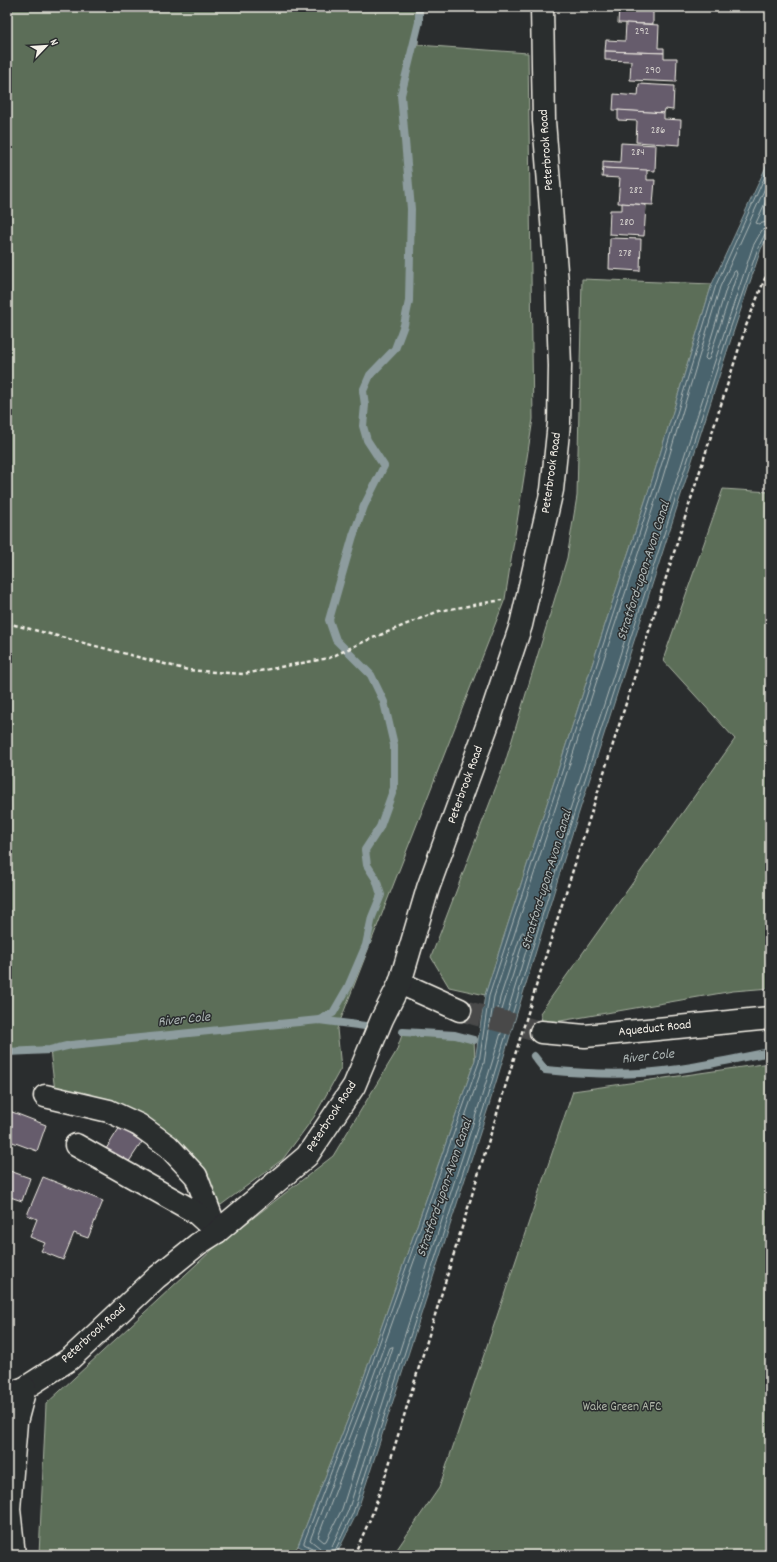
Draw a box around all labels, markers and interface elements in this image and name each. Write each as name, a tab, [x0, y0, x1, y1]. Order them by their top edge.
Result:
house number: 292	[635, 24, 650, 40]
north arrow	[26, 26, 66, 66]
text: N	[45, 37, 62, 49]
house number: 290	[645, 63, 661, 79]
street label: Peterbrook Road	[535, 109, 559, 191]
house number: 286	[651, 123, 665, 139]
house number: 284	[631, 145, 645, 161]
house number: 282	[629, 183, 643, 199]
house number: 280	[619, 215, 635, 231]
house number: 278	[618, 246, 632, 262]
street label: Peterbrook Road	[537, 431, 567, 515]
water label: Stratford-upon-Avon Canal	[612, 497, 676, 643]
street label: Peterbrook Road	[443, 743, 489, 827]
water label: Stratford-upon-Avon Canal	[516, 806, 578, 952]
water label: River Cole	[157, 1007, 212, 1033]
street label: Aqueduct Road	[618, 1016, 692, 1042]
water label: River Cole	[621, 1044, 676, 1070]
street label: Peterbrook Road	[302, 1078, 362, 1156]
water label: Stratford-upon-Avon Canal	[412, 1115, 479, 1260]
street label: Peterbrook Road	[57, 1300, 131, 1368]
park label: Wake Green AFC	[583, 1398, 662, 1417]

